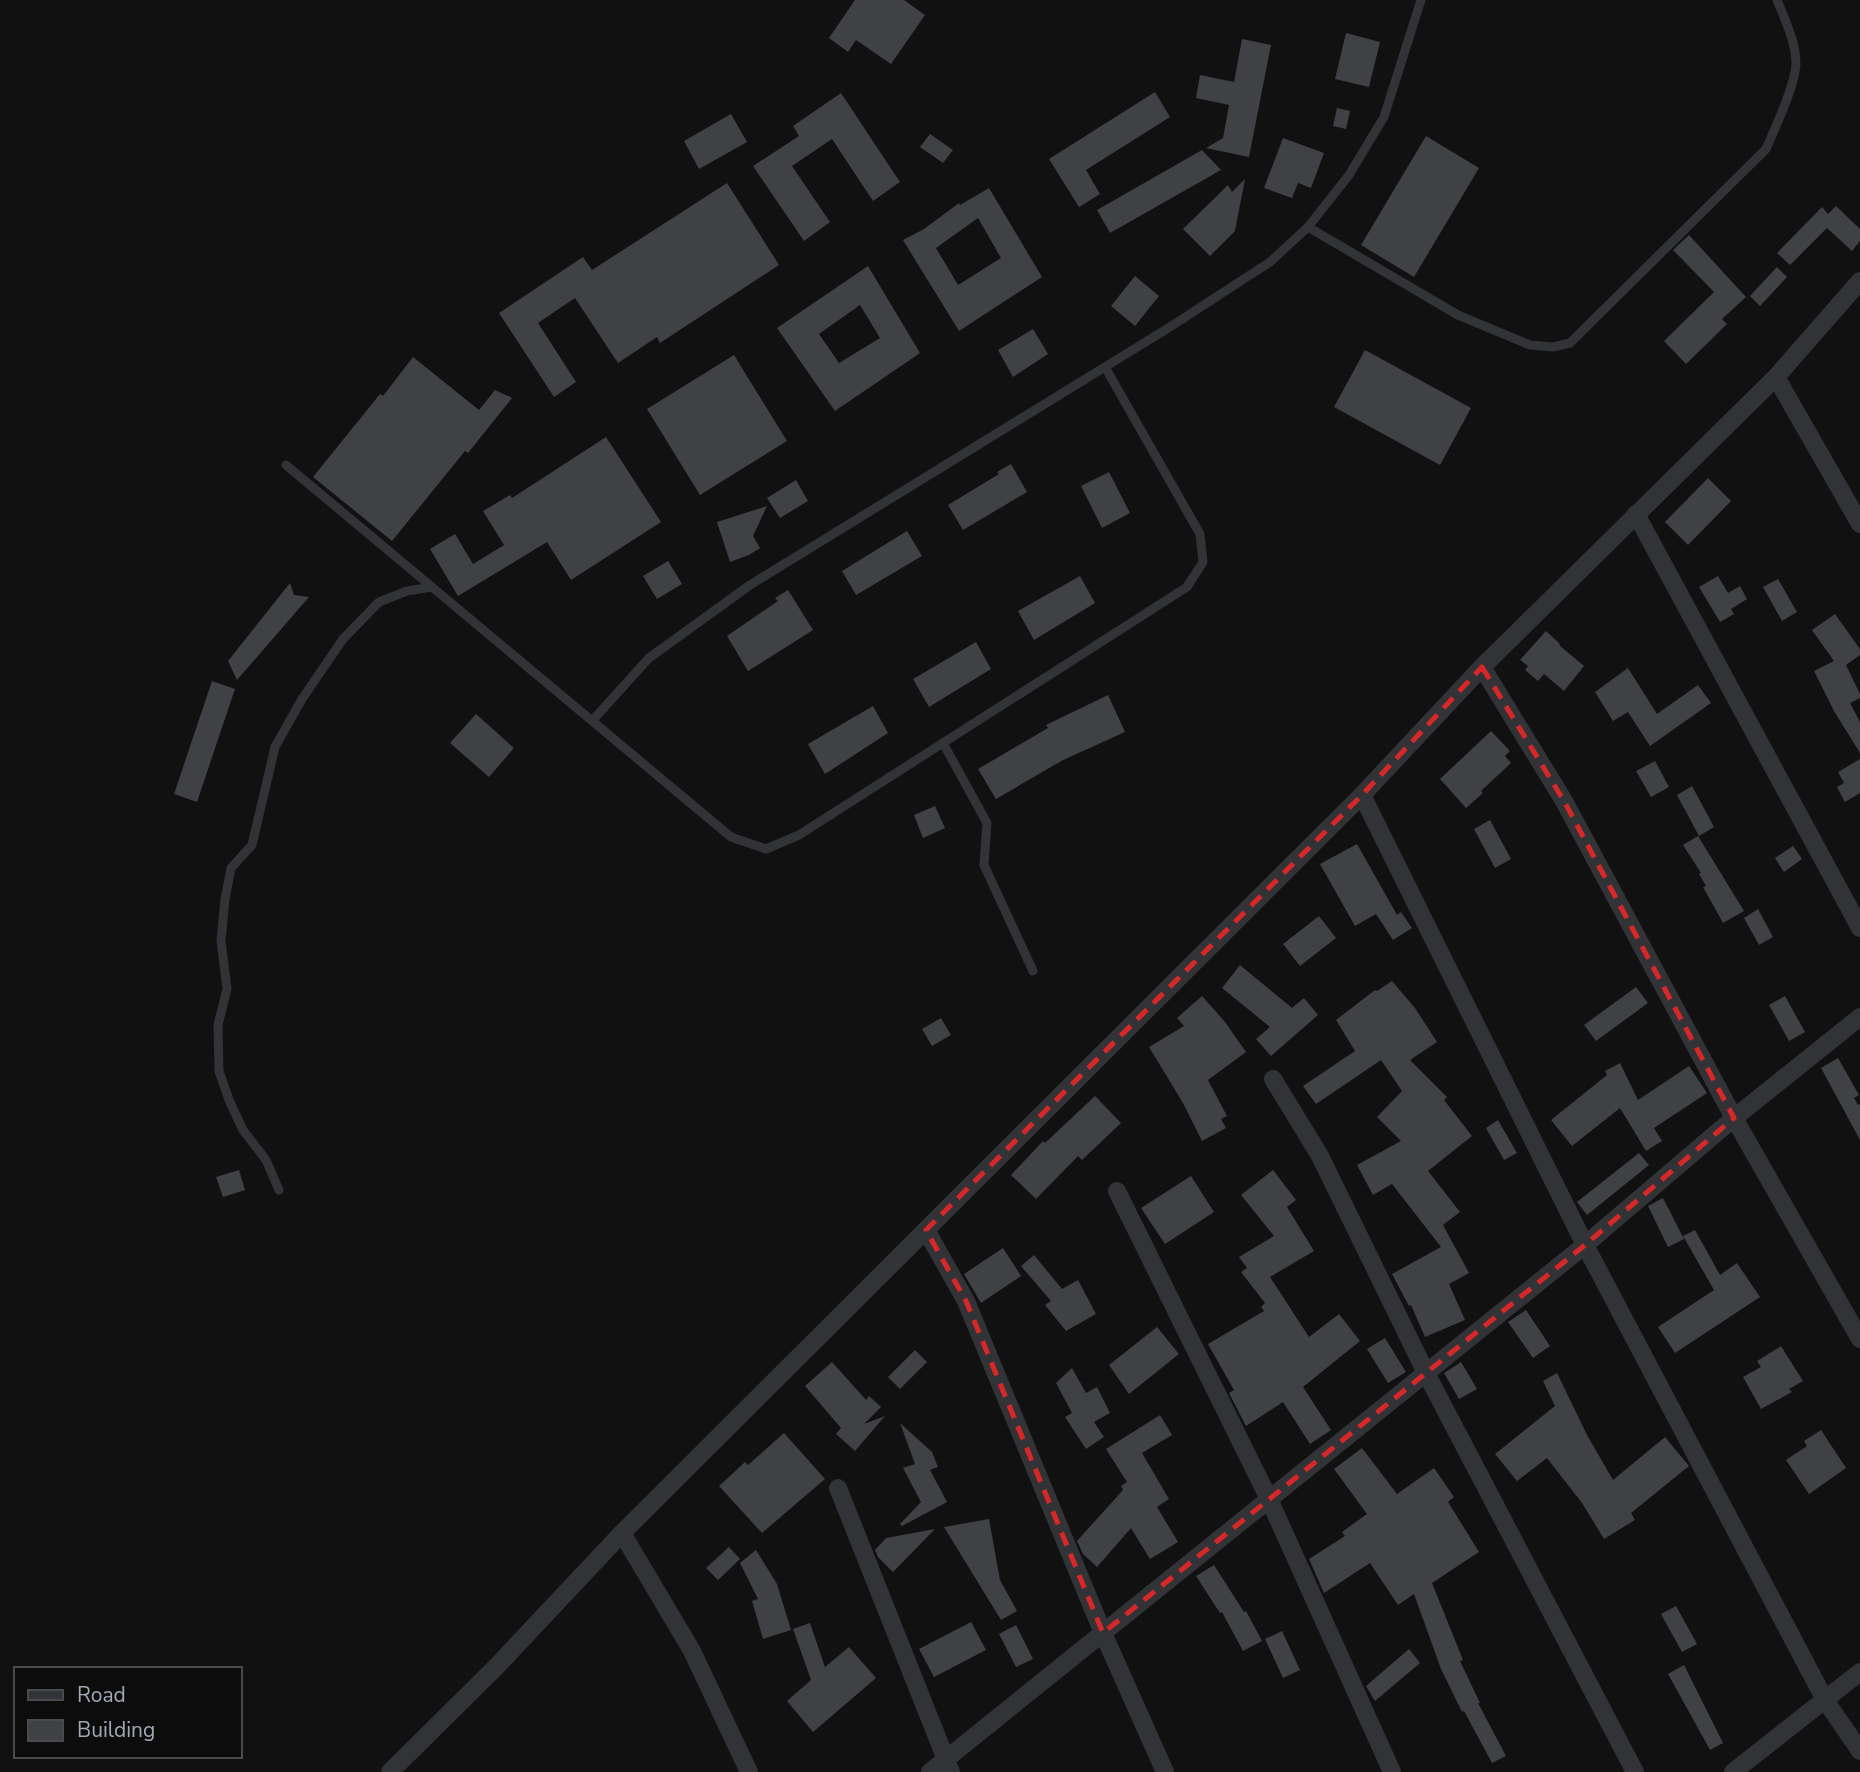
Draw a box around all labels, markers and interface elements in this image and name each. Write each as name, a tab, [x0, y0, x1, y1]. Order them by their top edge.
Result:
legend	[14, 1667, 242, 1758]
text: Road	[77, 1681, 126, 1709]
text: Building	[77, 1716, 155, 1744]

